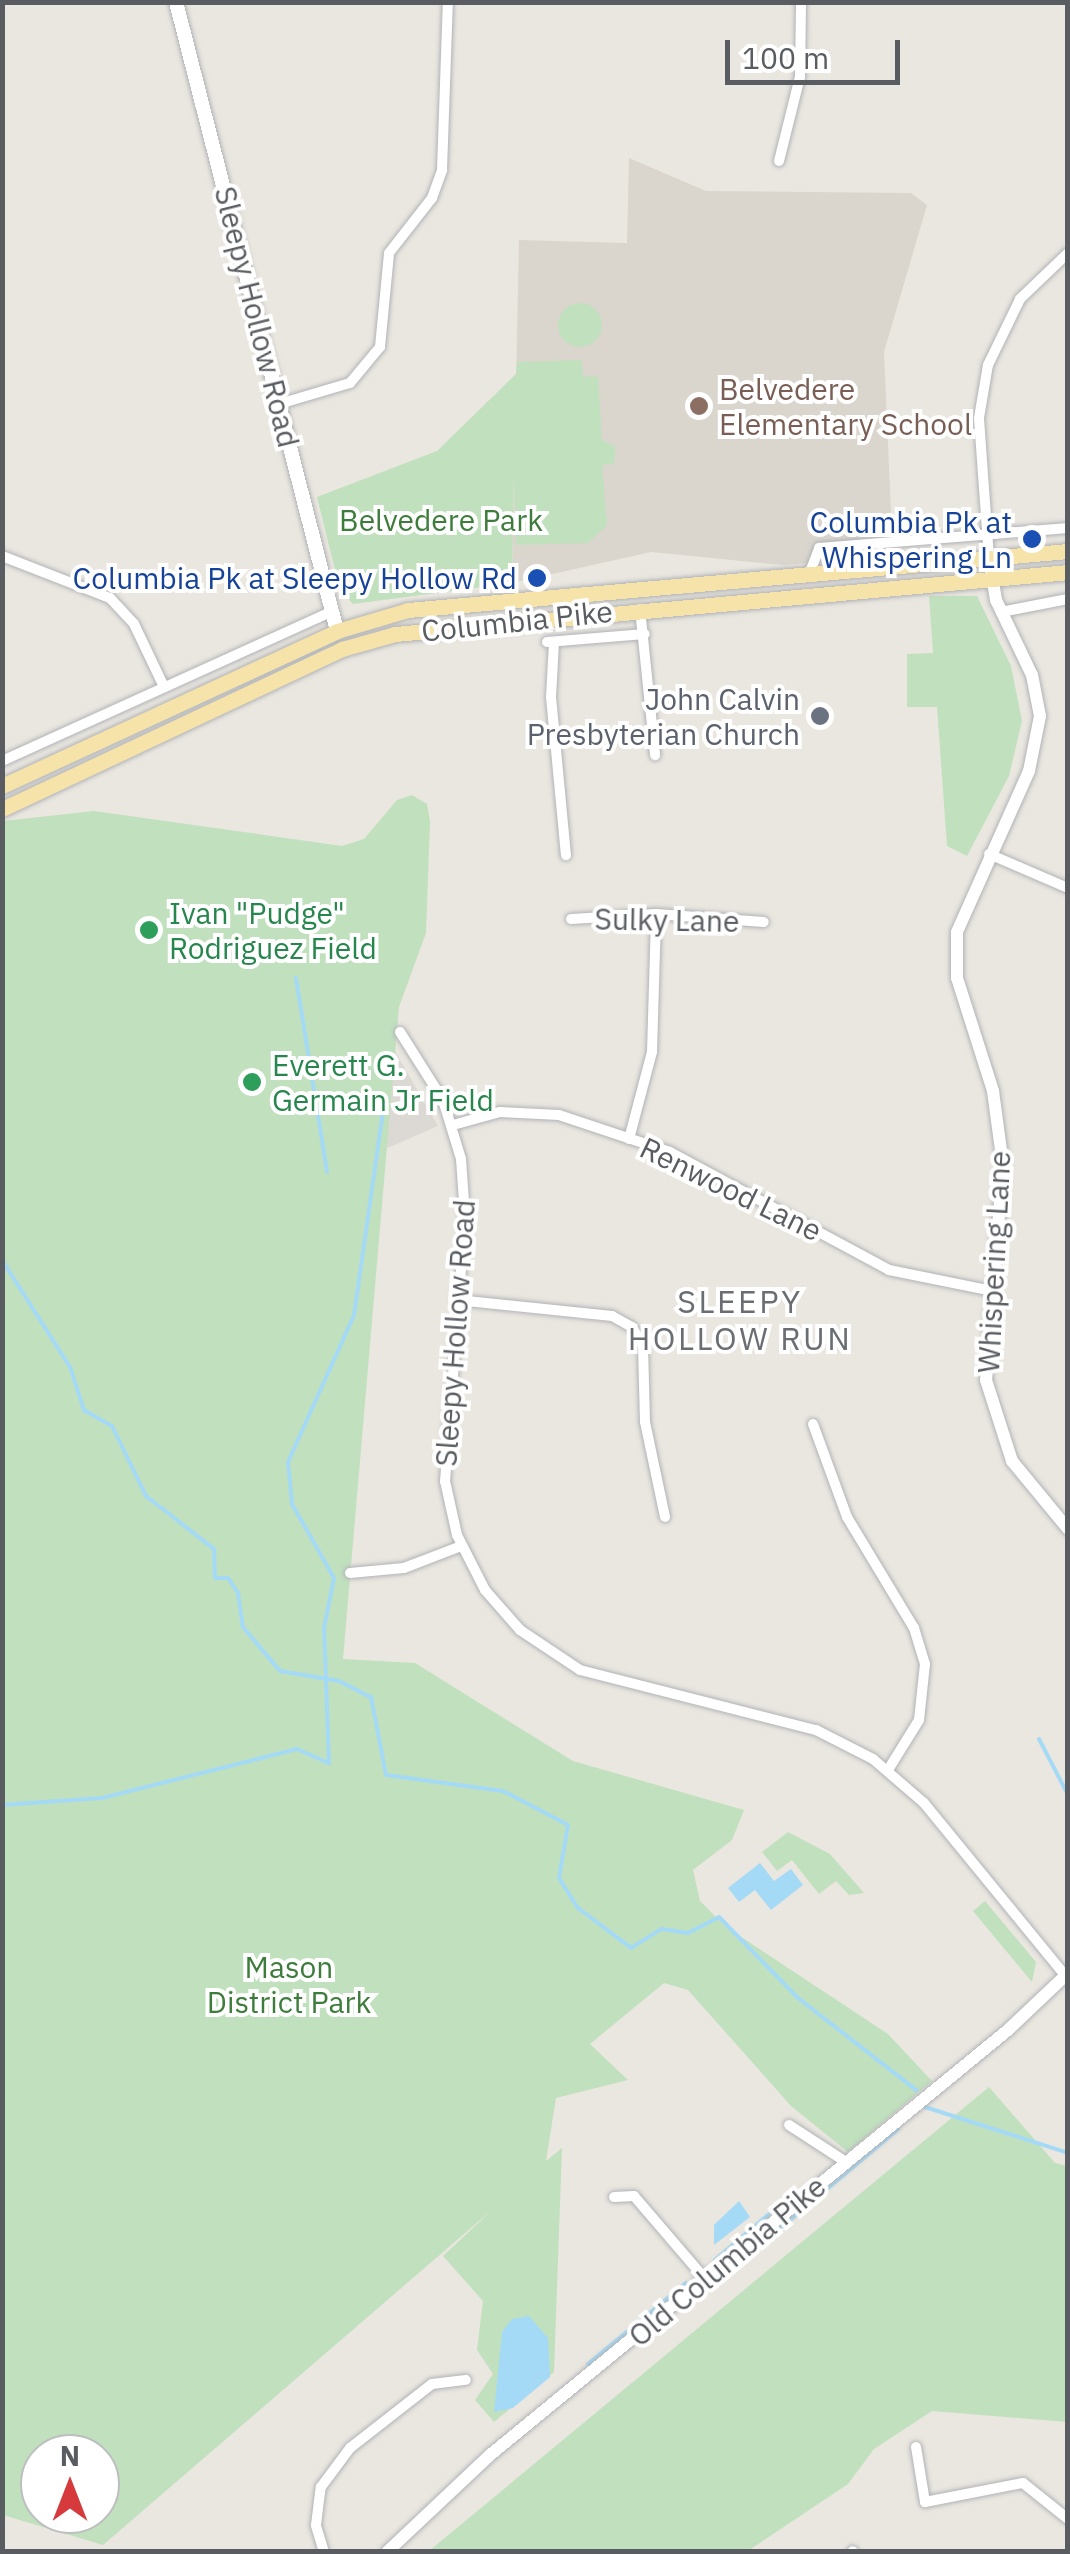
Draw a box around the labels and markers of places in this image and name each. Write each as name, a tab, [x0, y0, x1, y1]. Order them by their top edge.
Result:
place label: Belvedere Elementary School	[719, 371, 972, 442]
marker: Belvedere Elementary School	[688, 395, 710, 417]
place label: Columbia Pk at Whispering Ln	[810, 504, 1012, 574]
marker: Columbia Pk at Whispering Ln	[1021, 528, 1043, 550]
place label: Columbia Pk at Sleepy Hollow Rd	[73, 560, 517, 596]
marker: Columbia Pk at Sleepy Hollow Rd	[526, 567, 548, 589]
place label: John Calvin Presbyterian Church	[527, 681, 800, 752]
marker: John Calvin Presbyterian Church	[809, 705, 831, 727]
place label: Ivan "Pudge" Rodriguez Field	[169, 895, 377, 966]
marker: Ivan "Pudge" Rodriguez Field	[138, 919, 160, 941]
place label: Everett G. Germain Jr Field	[272, 1047, 494, 1118]
marker: Everett G. Germain Jr Field	[241, 1071, 263, 1093]

